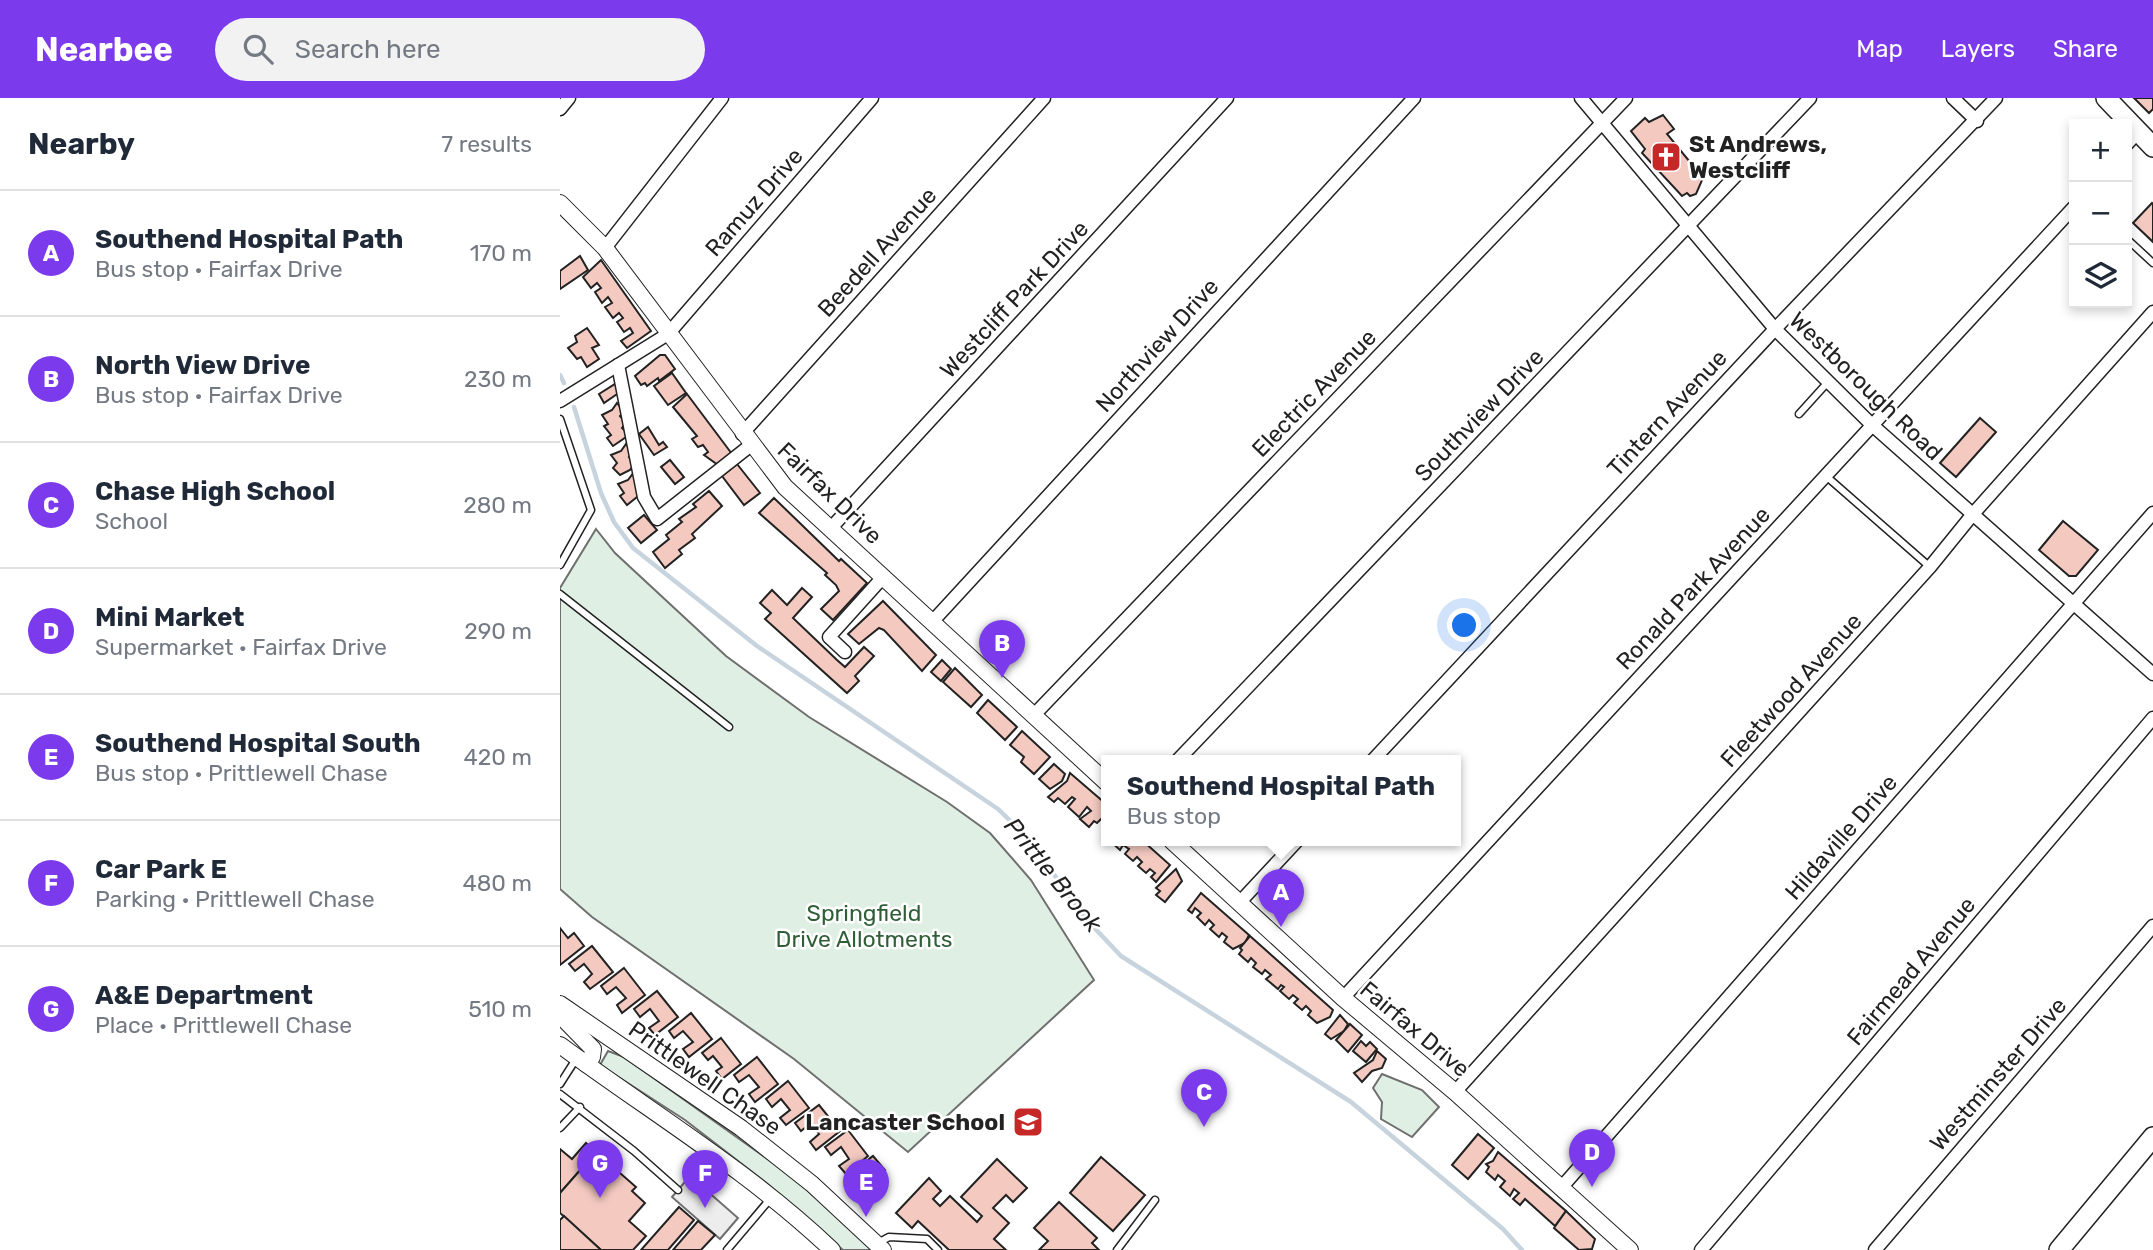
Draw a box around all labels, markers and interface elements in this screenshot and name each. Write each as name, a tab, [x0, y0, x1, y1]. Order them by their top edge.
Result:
search box	[215, 18, 705, 81]
text: Nearbee	[35, 30, 173, 69]
icon: search	[239, 30, 277, 68]
text: Search here	[295, 34, 441, 65]
text: Map	[1856, 35, 1903, 63]
text: Layers	[1941, 35, 2015, 63]
text: Share	[2053, 35, 2118, 63]
map controls	[2069, 119, 2132, 308]
button: +	[2069, 119, 2132, 182]
text: Nearby	[28, 126, 135, 162]
text: 7 results	[441, 130, 532, 158]
place label: St Andrews, Westcliff	[1689, 130, 1827, 184]
church icon: St Andrews, Westcliff	[1649, 140, 1683, 174]
street label: Ramuz Drive	[699, 142, 809, 262]
street label: Beedell Avenue	[812, 182, 942, 322]
button: −	[2069, 182, 2132, 245]
street label: Westcliff Park Drive	[934, 214, 1094, 384]
text: Southend Hospital Path	[95, 224, 403, 255]
text: A	[43, 239, 59, 267]
text: 170 m	[470, 239, 532, 267]
button: layers	[2069, 245, 2132, 308]
text: Bus stop · Fairfax Drive	[95, 255, 343, 283]
street label: Northview Drive	[1090, 272, 1224, 418]
street label: Westborough Road	[1784, 306, 1948, 466]
street label: Electric Avenue	[1246, 323, 1382, 463]
street label: Southview Drive	[1409, 343, 1549, 487]
street label: Tintern Avenue	[1601, 344, 1733, 482]
text: North View Drive	[95, 350, 311, 381]
text: B	[43, 365, 59, 393]
text: 230 m	[464, 365, 532, 393]
text: Bus stop · Fairfax Drive	[95, 381, 343, 409]
street label: Fairfax Drive	[772, 436, 888, 550]
text: Chase High School	[95, 476, 335, 507]
text: C	[43, 491, 59, 519]
text: 280 m	[463, 491, 532, 519]
street label: Ronald Park Avenue	[1610, 501, 1776, 675]
text: School	[95, 507, 168, 535]
text: Mini Market	[95, 602, 244, 633]
street label: Fleetwood Avenue	[1715, 607, 1867, 773]
your location	[1447, 608, 1481, 642]
text: D	[43, 617, 59, 645]
text: 290 m	[464, 617, 532, 645]
pin: B	[979, 620, 1025, 678]
text: Supermarket · Fairfax Drive	[95, 633, 387, 661]
text: Southend Hospital South	[95, 728, 421, 759]
text: E	[44, 743, 58, 771]
text: 420 m	[464, 743, 532, 771]
popup	[1101, 755, 1461, 846]
text: Bus stop · Prittlewell Chase	[95, 759, 388, 787]
street label: Hildaville Drive	[1779, 769, 1903, 905]
text: Southend Hospital Path	[1127, 771, 1435, 802]
text: Bus stop	[1127, 802, 1221, 830]
water label: Prittle Brook	[998, 812, 1108, 938]
text: Car Park E	[95, 854, 227, 885]
text: F	[44, 869, 58, 897]
text: 480 m	[462, 869, 532, 897]
pin: A	[1258, 869, 1304, 927]
text: Parking · Prittlewell Chase	[95, 885, 375, 913]
street label: Fairmead Avenue	[1841, 891, 1981, 1051]
park label: Springfield Drive Allotments	[776, 899, 952, 953]
street label: Fairfax Drive	[1354, 975, 1476, 1083]
text: A&E Department	[95, 980, 313, 1011]
street label: Westminster Drive	[1924, 992, 2072, 1156]
text: G	[43, 995, 59, 1023]
text: 510 m	[468, 995, 532, 1023]
text: Place · Prittlewell Chase	[95, 1011, 352, 1039]
street label: Prittlewell Chase	[623, 1015, 787, 1141]
pin: C	[1181, 1069, 1227, 1127]
school or university icon: Lancaster School	[1011, 1105, 1045, 1139]
place label: Lancaster School	[805, 1108, 1005, 1136]
pin: D	[1569, 1129, 1615, 1187]
pin: G	[577, 1140, 623, 1198]
pin: F	[682, 1150, 728, 1208]
pin: E	[843, 1159, 889, 1217]

